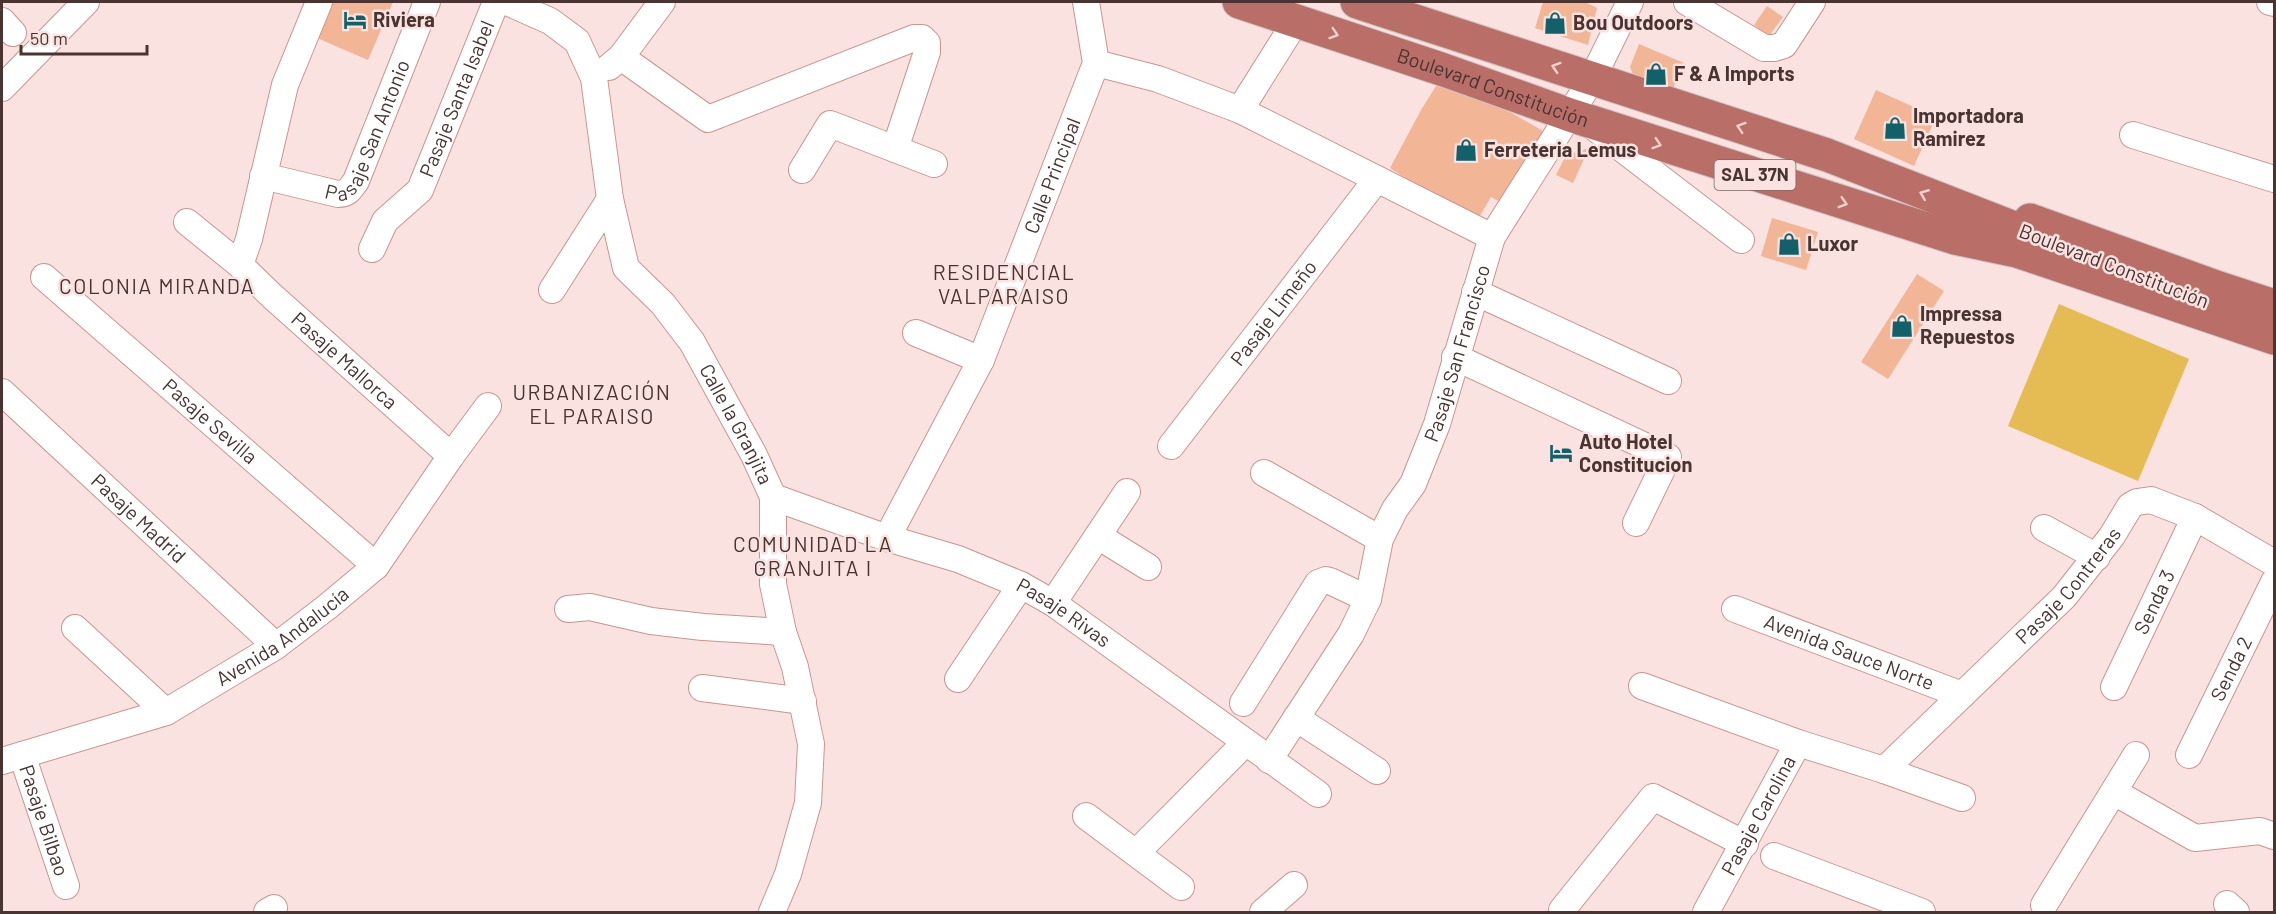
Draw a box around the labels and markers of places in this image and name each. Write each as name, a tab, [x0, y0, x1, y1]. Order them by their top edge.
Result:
hotel icon: Riviera	[342, 7, 368, 33]
place label: Riviera	[373, 7, 435, 31]
shop icon: Bou Outdoors	[1542, 10, 1568, 36]
place label: Bou Outdoors	[1573, 10, 1693, 34]
shop icon: F & A Imports	[1643, 61, 1669, 87]
place label: F & A Imports	[1674, 61, 1795, 85]
place label: Importadora Ramirez	[1913, 103, 2024, 150]
shop icon: Importadora Ramirez	[1882, 115, 1908, 141]
shop icon: Ferreteria Lemus	[1453, 137, 1479, 163]
place label: Ferreteria Lemus	[1484, 137, 1636, 161]
shop icon: Luxor	[1776, 231, 1802, 257]
place label: Luxor	[1807, 231, 1859, 255]
place label: Impressa Repuestos	[1920, 301, 2015, 348]
shop icon: Impressa Repuestos	[1889, 313, 1915, 339]
place label: Auto Hotel Constitucion	[1579, 429, 1692, 476]
hotel icon: Auto Hotel Constitucion	[1548, 440, 1574, 466]

